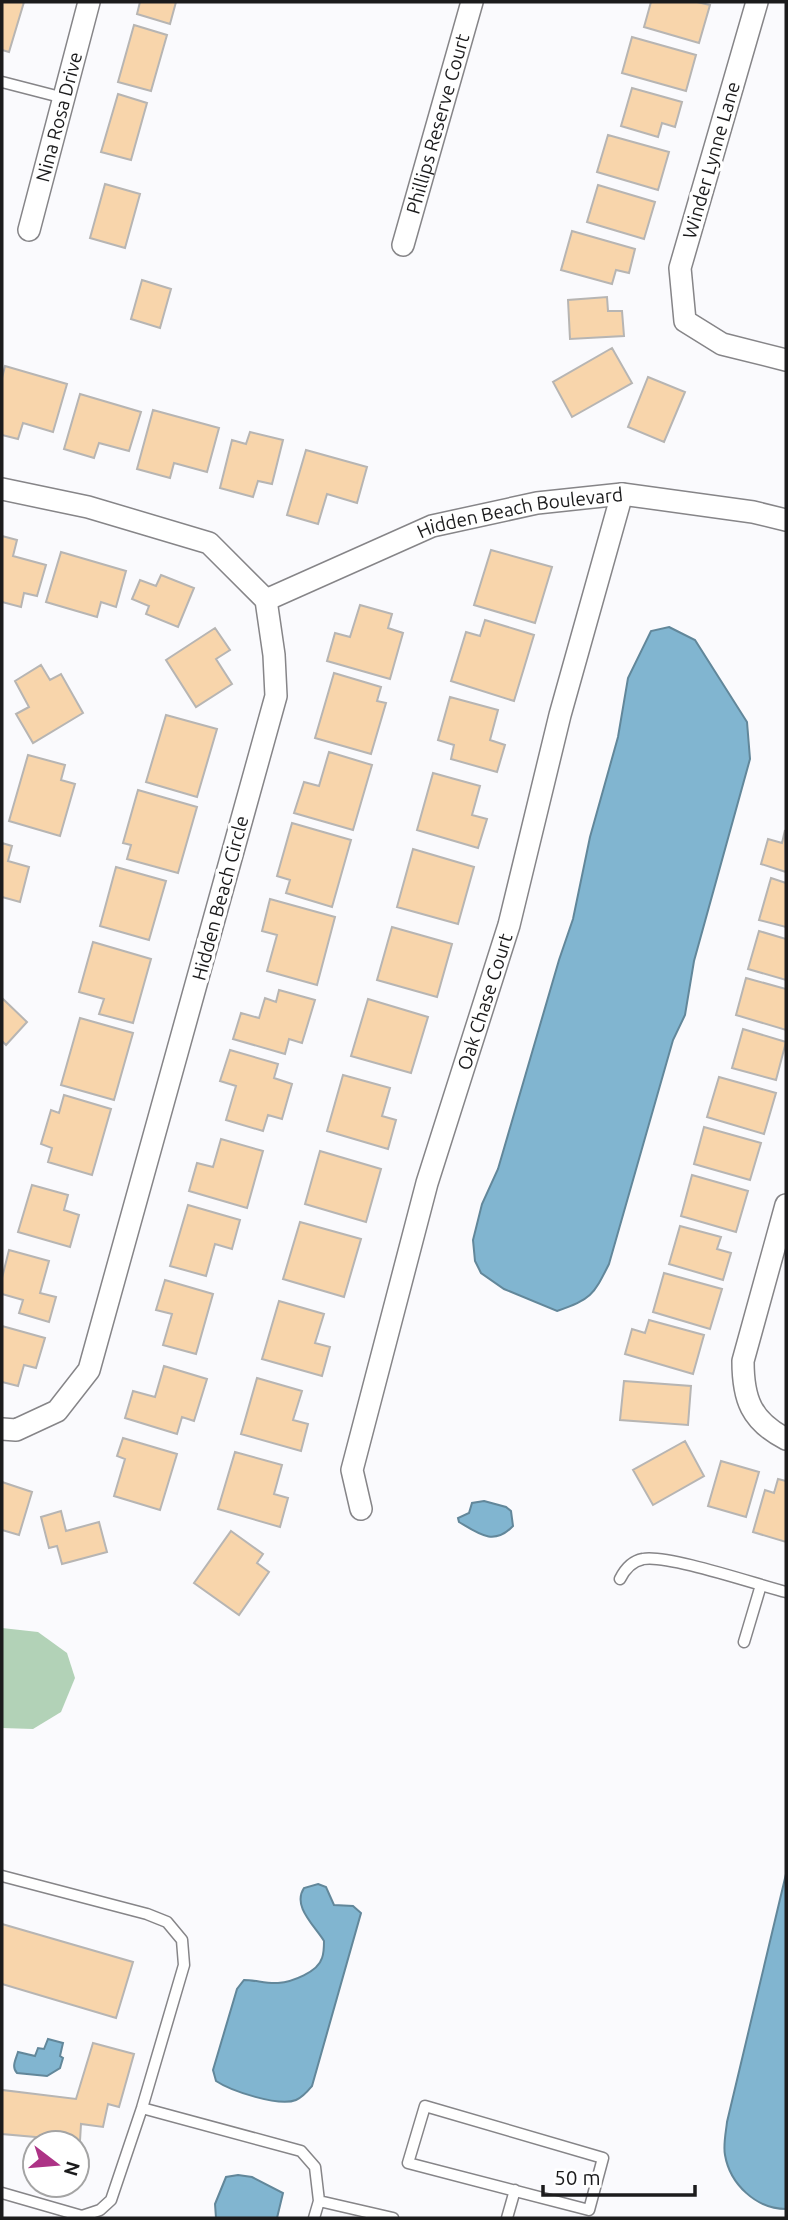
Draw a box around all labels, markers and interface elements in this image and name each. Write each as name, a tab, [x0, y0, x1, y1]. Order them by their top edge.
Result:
street label: Phillips Reserve Court	[401, 31, 474, 216]
street label: Nina Rosa Drive	[31, 50, 86, 184]
street label: Winder Lynne Lane	[678, 79, 744, 241]
street label: Hidden Beach Boulevard	[414, 483, 624, 542]
street label: Hidden Beach Circle	[187, 813, 253, 983]
street label: Oak Chase Court	[453, 930, 517, 1073]
north arrow	[21, 2129, 91, 2199]
scale bar	[543, 2154, 695, 2198]
text: N	[60, 2159, 85, 2179]
text: 50 m	[554, 2165, 601, 2189]

